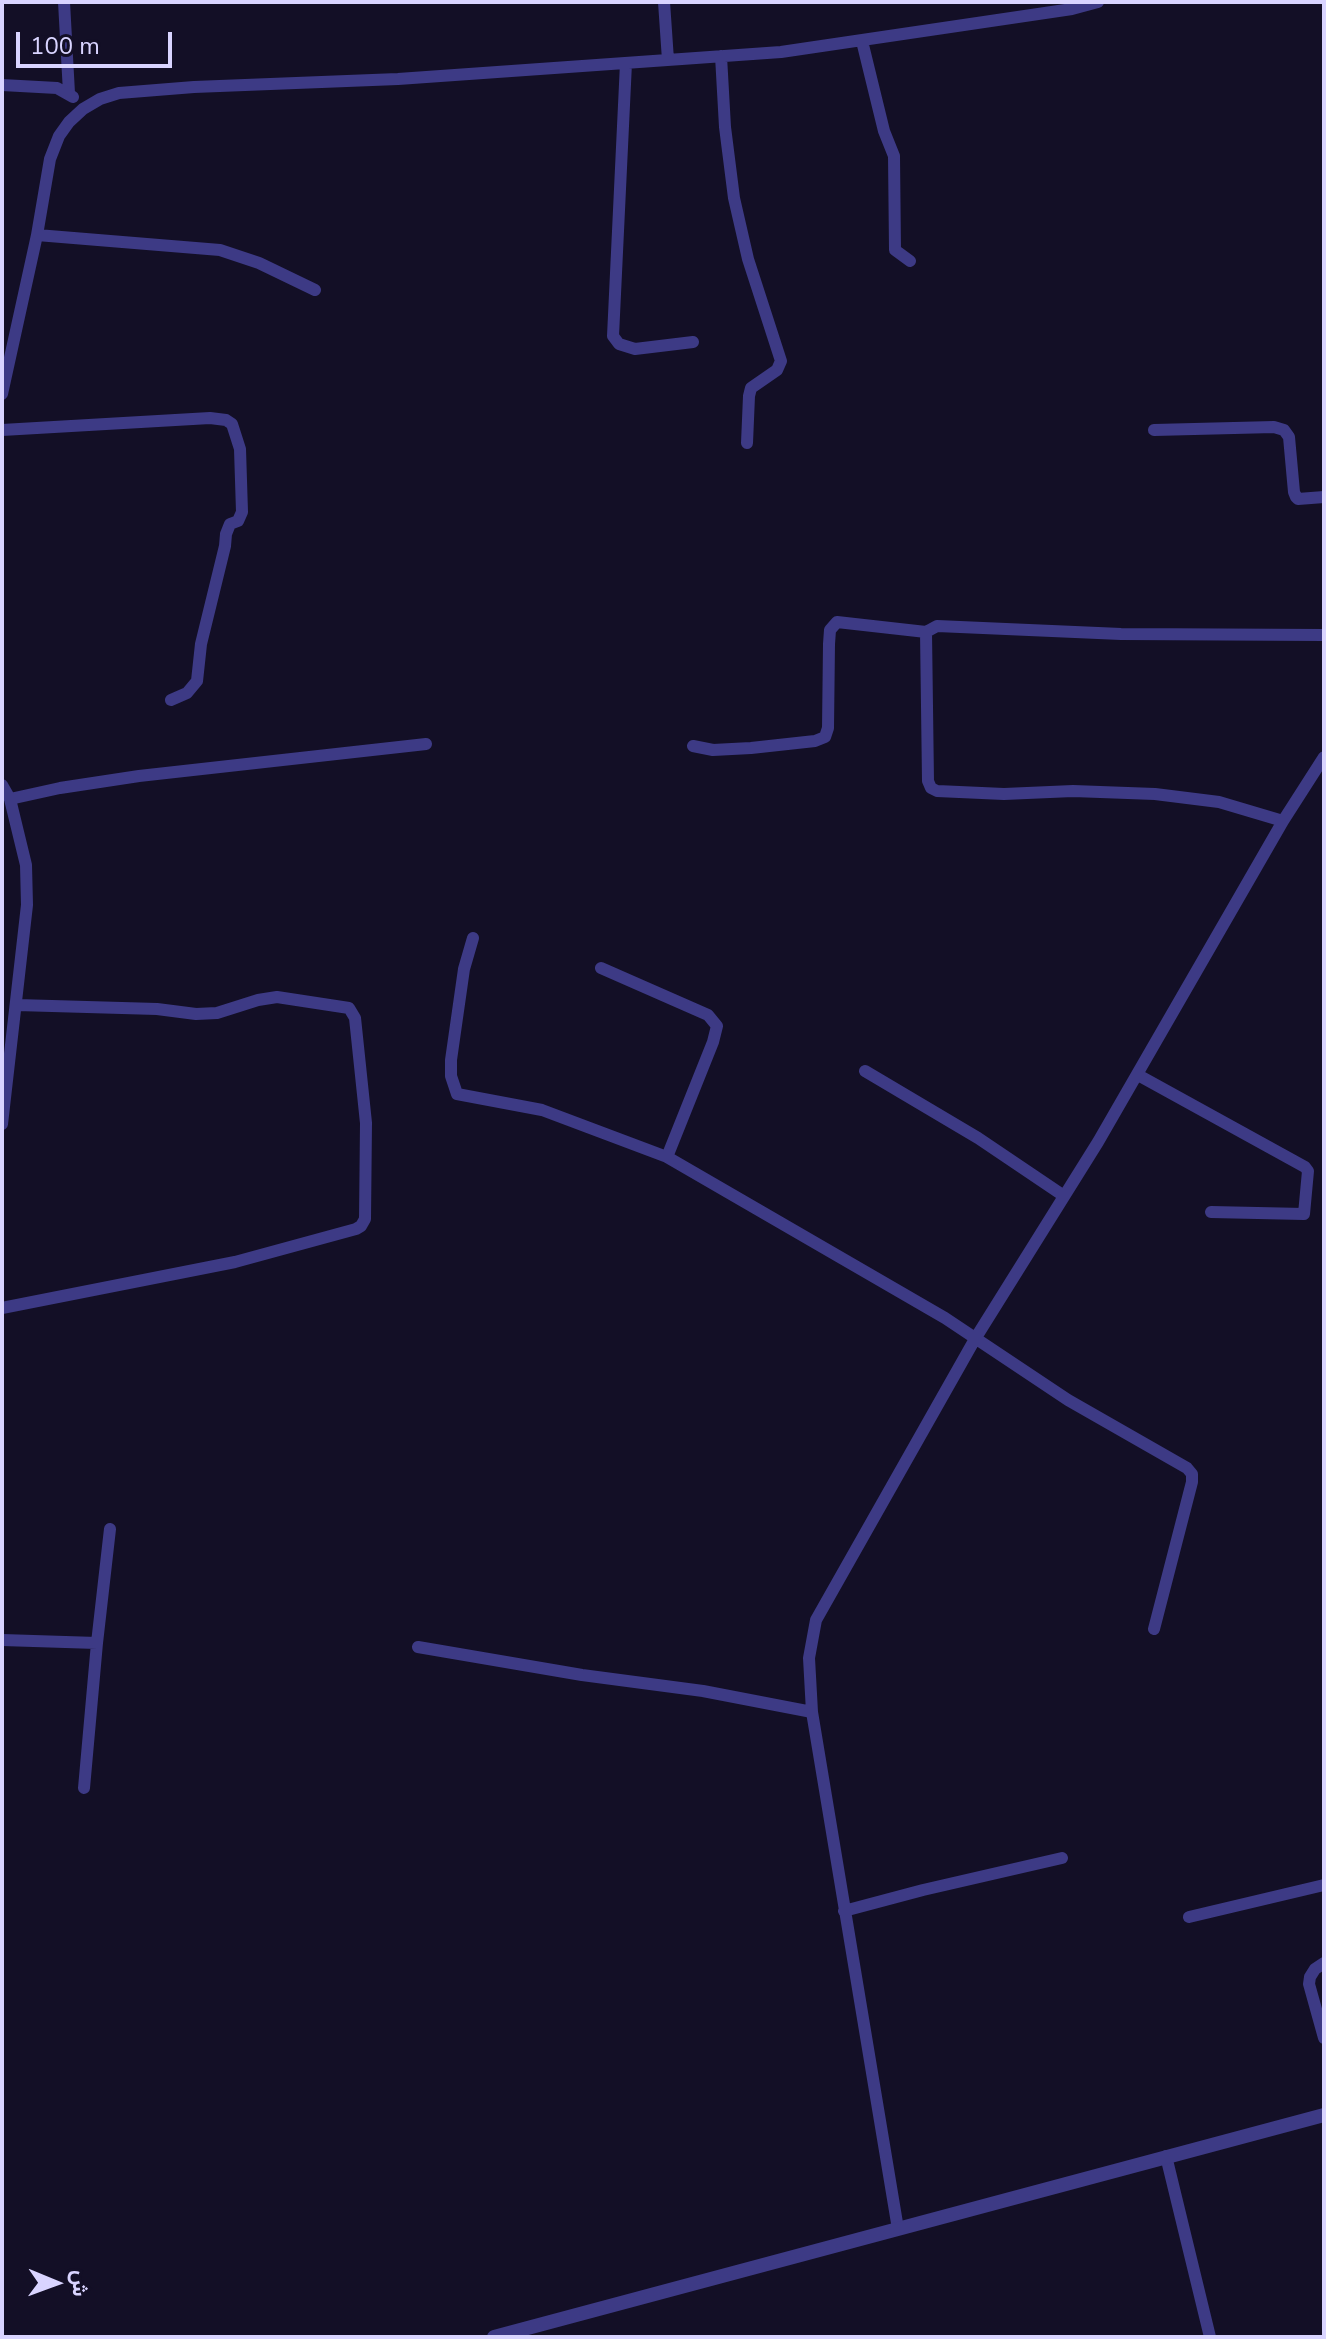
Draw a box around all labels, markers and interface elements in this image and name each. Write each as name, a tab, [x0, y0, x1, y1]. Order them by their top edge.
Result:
scale bar	[20, 16, 176, 66]
text: 100 m	[30, 30, 100, 62]
north arrow	[16, 2243, 96, 2323]
text: ش	[65, 2270, 95, 2297]

